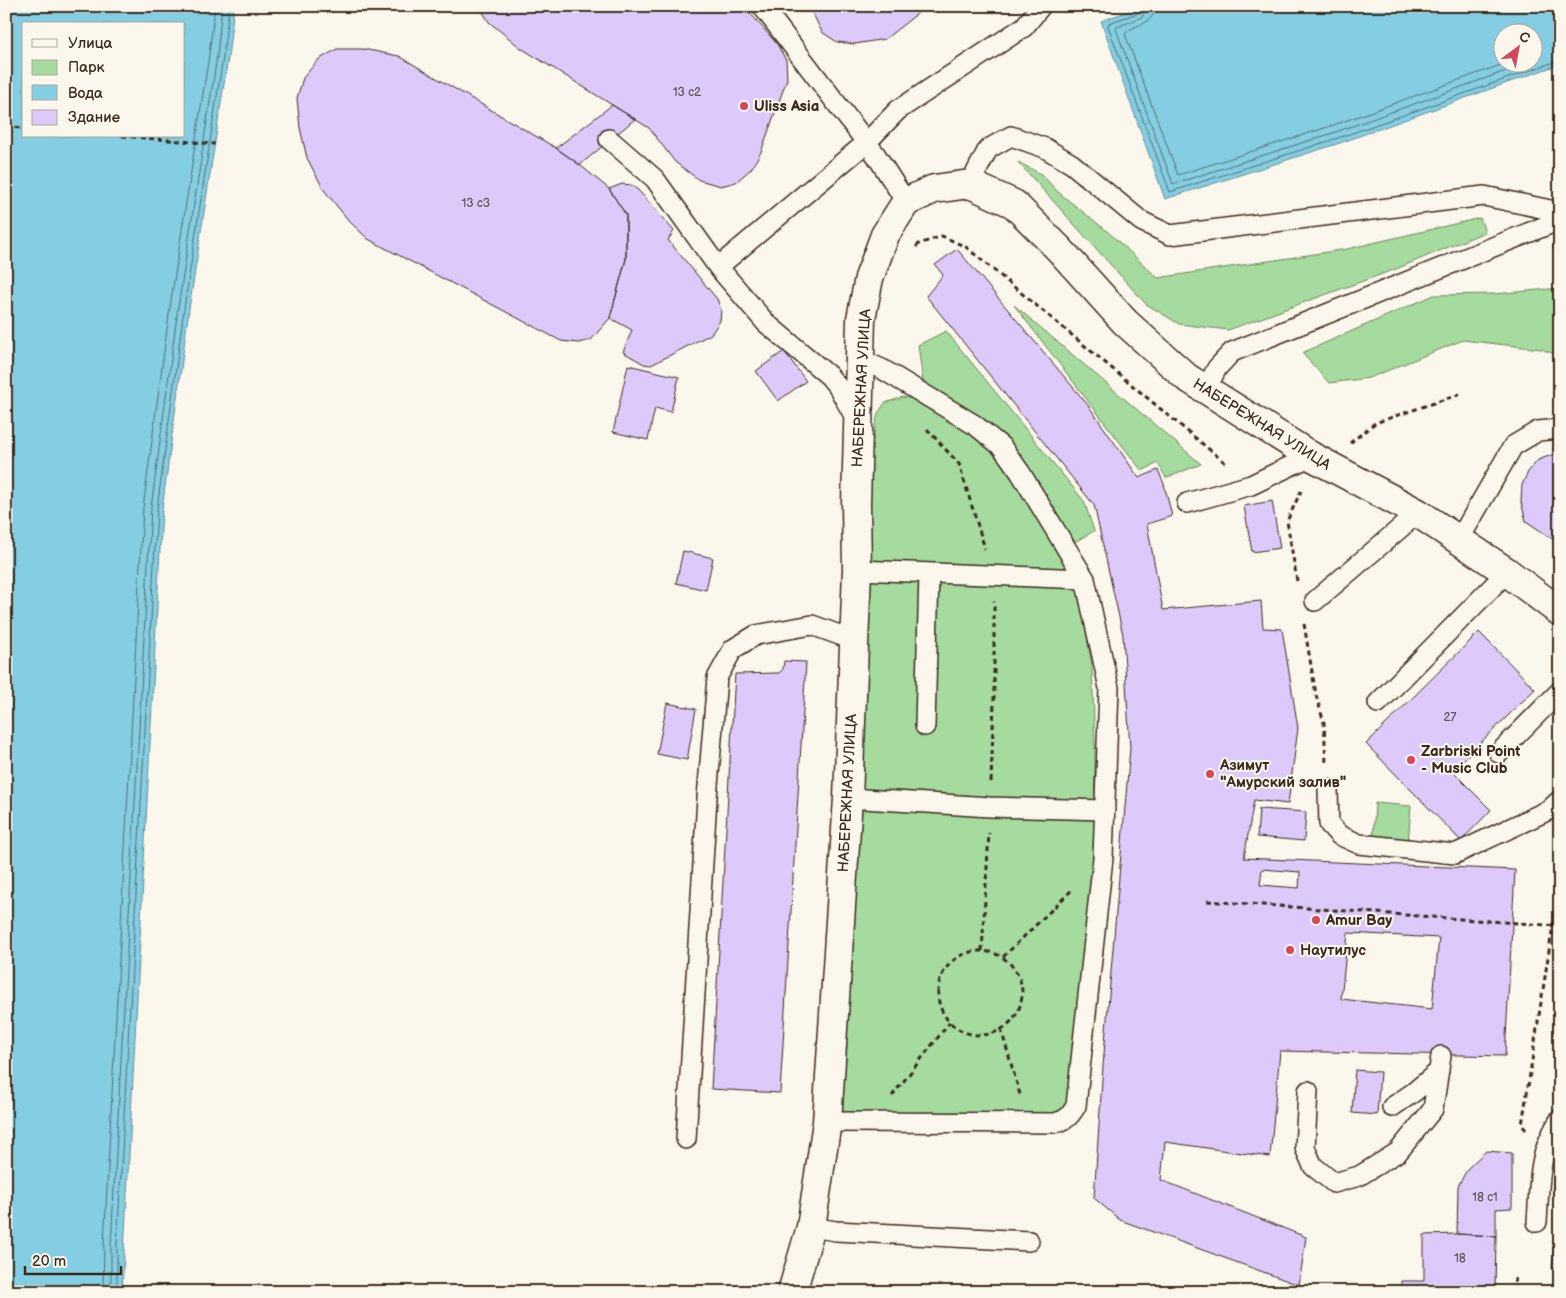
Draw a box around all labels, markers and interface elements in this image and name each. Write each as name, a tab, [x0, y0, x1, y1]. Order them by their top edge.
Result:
legend	[22, 22, 185, 138]
north arrow	[1494, 22, 1544, 72]
text: С	[1516, 28, 1533, 47]
text: Улица	[68, 34, 113, 53]
text: Парк	[68, 58, 105, 77]
text: Вода	[68, 84, 103, 103]
house number: 13 с2	[673, 85, 701, 100]
place label: Uliss Asia	[754, 97, 819, 116]
marker: Uliss Asia	[738, 100, 750, 112]
text: Здание	[68, 108, 120, 127]
house number: 13 с3	[462, 196, 490, 211]
street label: НАБЕРЕЖНАЯ УЛИЦА	[848, 307, 875, 468]
street label: НАБЕРЕЖНАЯ УЛИЦА	[1189, 374, 1335, 475]
house number: 27	[1444, 710, 1457, 725]
street label: НАБЕРЕЖНАЯ УЛИЦА	[834, 712, 861, 873]
place label: Zarbriski Point - Music Club	[1421, 742, 1520, 778]
marker: Zarbriski Point - Music Club	[1405, 754, 1417, 766]
place label: Азимут "Амурский залив"	[1219, 756, 1346, 792]
marker: Азимут "Амурский залив"	[1204, 768, 1216, 780]
place label: Amur Bay	[1325, 911, 1392, 930]
marker: Amur Bay	[1310, 914, 1322, 926]
place label: Наутилус	[1300, 941, 1366, 960]
marker: Наутилус	[1284, 944, 1296, 956]
house number: 18 с1	[1472, 1190, 1498, 1205]
scale bar	[25, 1243, 121, 1275]
house number: 18	[1454, 1251, 1466, 1266]
text: 20 m	[32, 1252, 66, 1271]

